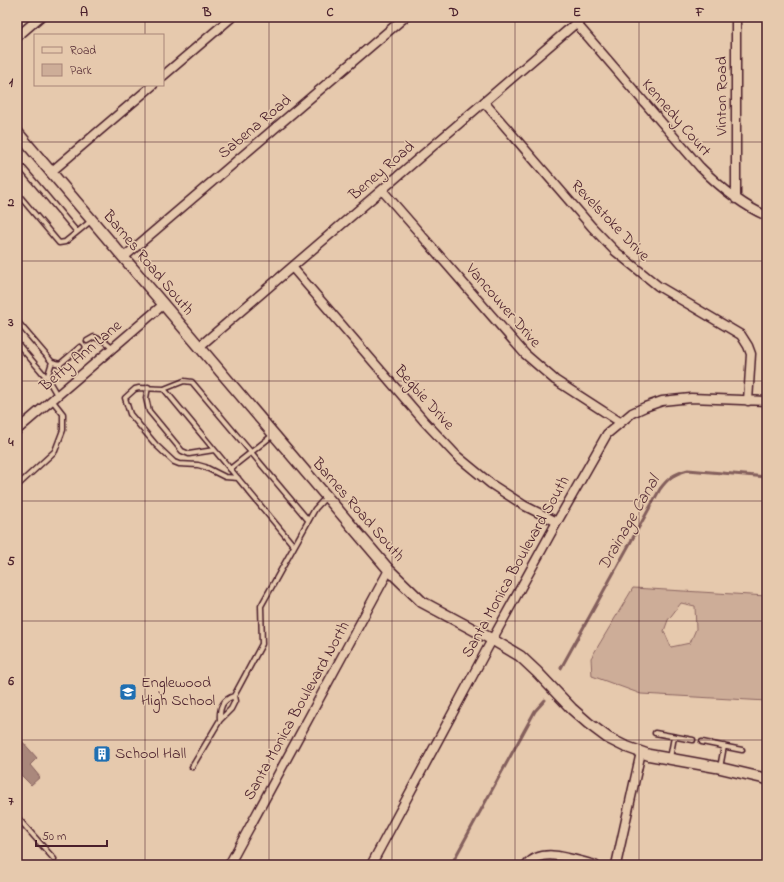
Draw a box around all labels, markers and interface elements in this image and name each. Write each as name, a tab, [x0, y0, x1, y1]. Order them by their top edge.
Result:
text: A	[80, 3, 88, 22]
text: B	[202, 3, 212, 22]
text: C	[326, 3, 334, 22]
text: D	[448, 3, 459, 22]
text: E	[573, 3, 581, 22]
text: F	[695, 3, 705, 22]
legend	[34, 34, 164, 86]
text: Road	[70, 42, 96, 60]
street label: Vinton Road	[710, 56, 734, 137]
text: Park	[70, 62, 92, 80]
text: 1	[9, 73, 14, 92]
street label: Kennedy Court	[635, 74, 717, 163]
street label: Sabena Road	[213, 89, 297, 165]
street label: Beney Road	[343, 135, 420, 207]
street label: Revelstoke Drive	[565, 175, 656, 268]
text: 2	[7, 193, 15, 212]
street label: Barnes Road South	[96, 204, 199, 321]
street label: Vancouver Drive	[459, 258, 547, 354]
text: 3	[7, 313, 14, 332]
street label: Betty Ann Lane	[34, 314, 128, 398]
street label: Begbie Drive	[388, 359, 460, 437]
text: 4	[7, 433, 14, 452]
street label: Barnes Road South	[305, 452, 410, 567]
water label: Drainage Canal	[592, 469, 668, 576]
street label: Santa Monica Boulevard South	[456, 472, 576, 662]
text: 5	[7, 552, 15, 571]
street label: Santa Monica Boulevard North	[238, 617, 356, 805]
place label: Englewood High School	[141, 671, 215, 713]
text: 6	[7, 672, 14, 691]
school or university icon: Englewood High School	[118, 682, 138, 702]
place label: School Hall	[115, 742, 186, 766]
building icon: School Hall	[92, 744, 112, 764]
text: 7	[8, 792, 14, 811]
scale bar	[36, 822, 107, 848]
text: 50 m	[42, 828, 66, 846]

